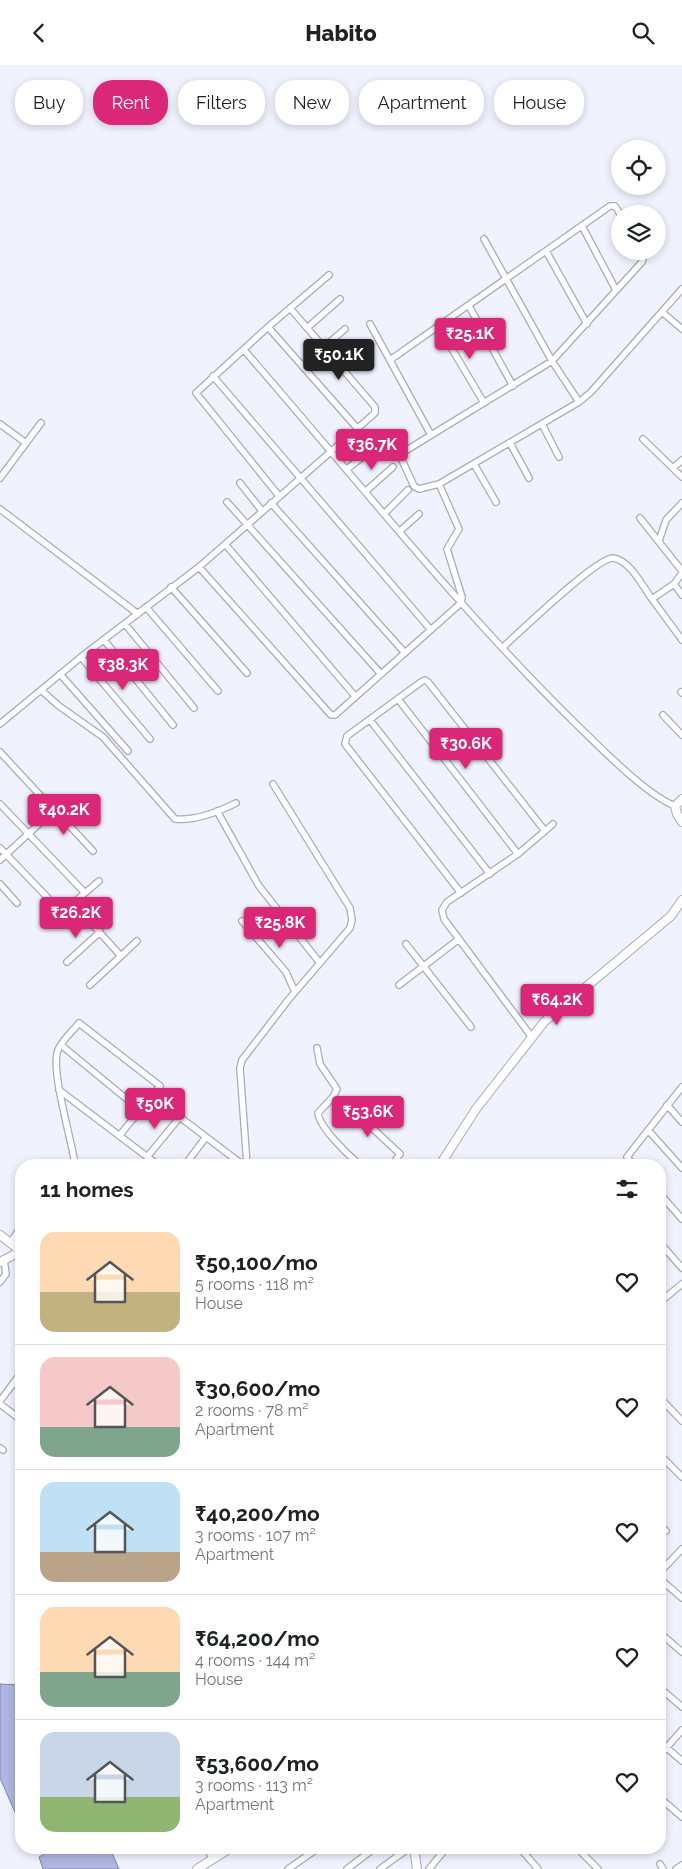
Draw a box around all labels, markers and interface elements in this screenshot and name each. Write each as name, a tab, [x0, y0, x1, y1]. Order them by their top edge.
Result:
icon: back	[25, 19, 53, 47]
icon: search	[629, 19, 657, 47]
text: Habito	[305, 20, 377, 46]
chip: Buy	[15, 80, 83, 125]
chip: Rent	[93, 80, 168, 125]
chip: Filters	[178, 80, 265, 125]
chip: New	[275, 80, 349, 125]
chip: Apartment	[359, 80, 484, 125]
chip: House	[494, 80, 584, 125]
map controls	[611, 140, 666, 260]
button: locate	[611, 140, 666, 195]
button: layers	[611, 205, 666, 260]
pin: ₹25.1K	[429, 317, 511, 360]
text: ₹25.1K	[446, 324, 494, 343]
pin: ₹50.1K	[298, 339, 380, 381]
text: ₹50.1K	[314, 345, 364, 364]
pin: ₹36.7K	[331, 429, 413, 471]
text: ₹36.7K	[347, 435, 397, 454]
pin: ₹38.3K	[82, 649, 164, 691]
text: ₹38.3K	[98, 655, 148, 674]
pin: ₹30.6K	[425, 727, 507, 770]
text: ₹30.6K	[440, 734, 492, 753]
pin: ₹40.2K	[23, 793, 105, 836]
text: ₹40.2K	[39, 800, 89, 819]
pin: ₹26.2K	[35, 897, 117, 939]
text: ₹26.2K	[51, 903, 101, 922]
pin: ₹25.8K	[239, 907, 321, 949]
text: ₹25.8K	[255, 913, 305, 932]
pin: ₹64.2K	[516, 983, 598, 1026]
text: ₹64.2K	[532, 990, 582, 1009]
pin: ₹50K	[125, 1087, 185, 1130]
text: ₹50K	[136, 1094, 174, 1113]
pin: ₹53.6K	[327, 1095, 409, 1138]
text: ₹53.6K	[343, 1102, 393, 1121]
icon: filters	[613, 1175, 641, 1203]
text: 11 homes	[40, 1177, 134, 1202]
text: ₹50,100/mo	[195, 1250, 318, 1275]
icon: home	[80, 1252, 140, 1312]
icon: heart	[613, 1268, 641, 1296]
text: 5 rooms · 118 m²	[195, 1275, 314, 1294]
text: House	[195, 1294, 243, 1313]
text: ₹30,600/mo	[195, 1376, 320, 1401]
icon: home	[80, 1377, 140, 1437]
icon: heart	[613, 1393, 641, 1421]
text: 2 rooms · 78 m²	[195, 1401, 308, 1420]
text: Apartment	[195, 1420, 274, 1439]
text: ₹40,200/mo	[195, 1501, 320, 1526]
icon: home	[80, 1502, 140, 1562]
icon: heart	[613, 1518, 641, 1546]
text: 3 rooms · 107 m²	[195, 1526, 316, 1545]
text: Apartment	[195, 1545, 274, 1564]
text: ₹64,200/mo	[195, 1626, 320, 1651]
icon: home	[80, 1627, 140, 1687]
icon: heart	[613, 1643, 641, 1671]
text: 4 rooms · 144 m²	[195, 1651, 315, 1670]
text: House	[195, 1670, 243, 1689]
text: ₹53,600/mo	[195, 1751, 319, 1776]
icon: home	[80, 1752, 140, 1812]
icon: heart	[613, 1768, 641, 1796]
text: 3 rooms · 113 m²	[195, 1776, 313, 1795]
text: Apartment	[195, 1795, 274, 1814]

